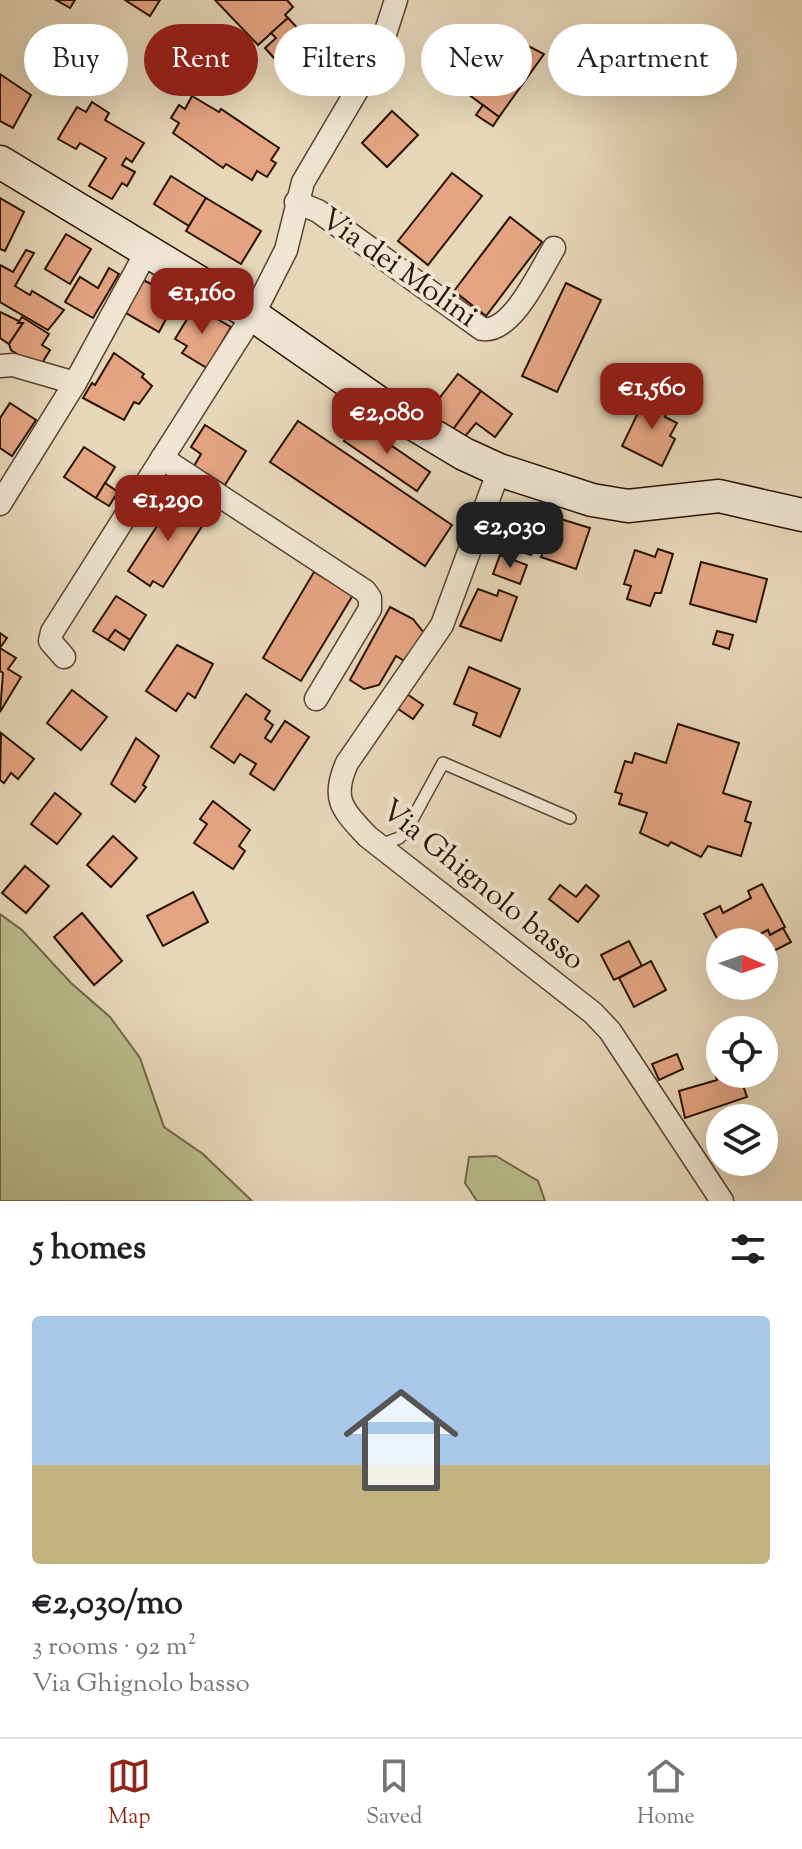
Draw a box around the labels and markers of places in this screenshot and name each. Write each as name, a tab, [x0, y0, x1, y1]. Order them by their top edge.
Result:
pin: €1,160	[137, 268, 267, 336]
pin: €1,560	[587, 363, 717, 431]
pin: €2,080	[322, 388, 452, 456]
pin: €1,290	[103, 475, 233, 543]
pin: €2,030	[445, 502, 575, 570]

